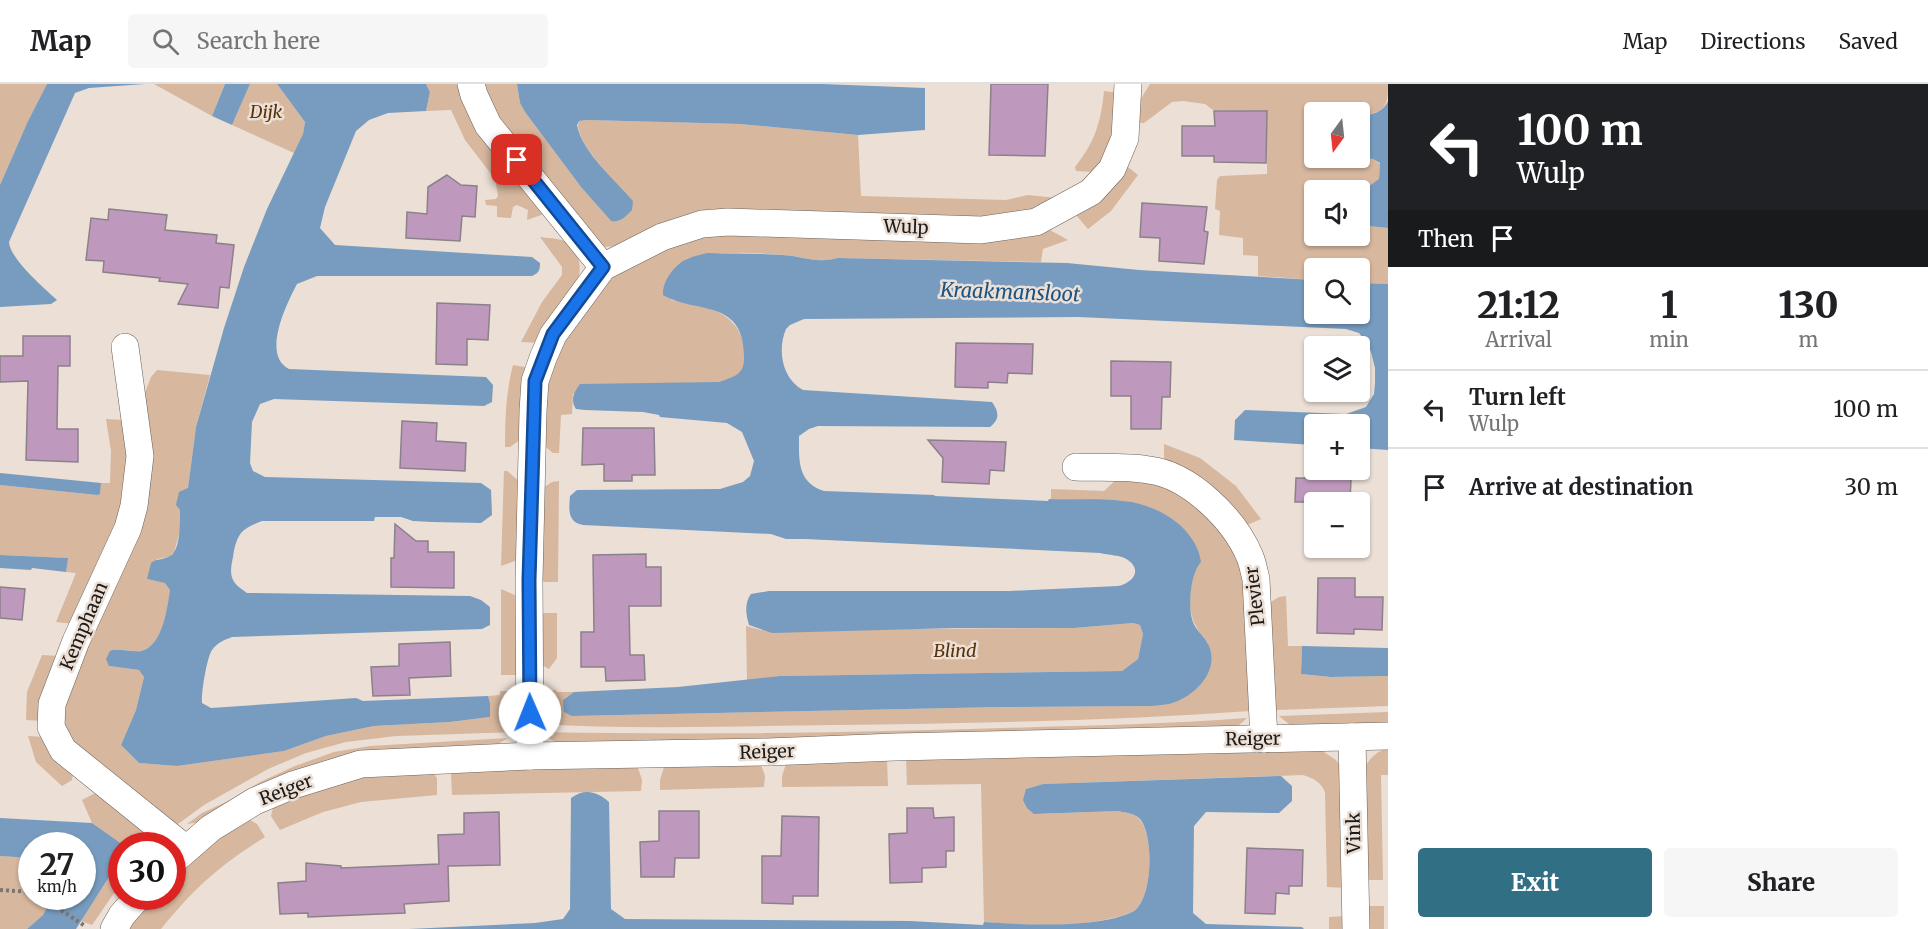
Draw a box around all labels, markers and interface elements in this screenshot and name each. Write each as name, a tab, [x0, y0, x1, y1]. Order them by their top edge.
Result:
search box	[128, 14, 548, 68]
text: Map	[30, 23, 92, 59]
icon: search	[149, 25, 182, 58]
text: Search here	[197, 27, 320, 55]
text: Map	[1623, 28, 1667, 55]
text: Directions	[1700, 28, 1805, 55]
text: Saved	[1838, 28, 1898, 55]
park label: Dijk	[249, 100, 282, 123]
north arrow	[1304, 102, 1370, 168]
map controls	[1304, 102, 1370, 558]
text: 100 m	[1517, 104, 1643, 156]
icon: left	[1418, 108, 1496, 186]
pin	[491, 134, 542, 185]
icon: arrive	[500, 143, 533, 176]
text: Wulp	[1517, 156, 1585, 190]
button: sound	[1304, 180, 1370, 246]
street label: Wulp	[882, 214, 929, 239]
icon: arrive	[1486, 222, 1519, 255]
text: Then	[1418, 225, 1474, 253]
button: search	[1304, 258, 1370, 324]
water label: Kraakmansloot	[939, 277, 1080, 306]
text: 21:12	[1477, 283, 1560, 328]
text: 1	[1661, 283, 1677, 328]
text: 130	[1778, 283, 1839, 328]
text: Arrival	[1485, 327, 1552, 352]
text: min	[1649, 327, 1689, 352]
text: m	[1798, 327, 1818, 352]
button: layers	[1304, 336, 1370, 402]
text: Turn left	[1469, 383, 1566, 411]
icon: left	[1418, 393, 1451, 426]
text: 100 m	[1833, 395, 1898, 423]
text: Wulp	[1469, 411, 1519, 436]
button: +	[1304, 414, 1370, 480]
icon: arrive	[1418, 471, 1451, 504]
text: Arrive at destination	[1469, 473, 1693, 501]
text: 30 m	[1844, 473, 1898, 501]
button: −	[1304, 492, 1370, 558]
street label: Plevier	[1239, 565, 1270, 627]
street label: Kemphaan	[55, 578, 112, 673]
park label: Blind	[933, 639, 977, 662]
position arrow	[498, 681, 562, 745]
street label: Reiger	[1225, 727, 1281, 750]
street label: Reiger	[739, 739, 795, 764]
street label: Reiger	[256, 769, 316, 810]
street label: Vink	[1342, 812, 1365, 855]
speed limit sign: 30	[108, 832, 186, 910]
text: 27	[40, 845, 74, 883]
button: Exit	[1418, 848, 1652, 917]
button: Share	[1664, 848, 1898, 917]
text: km/h	[37, 877, 77, 896]

